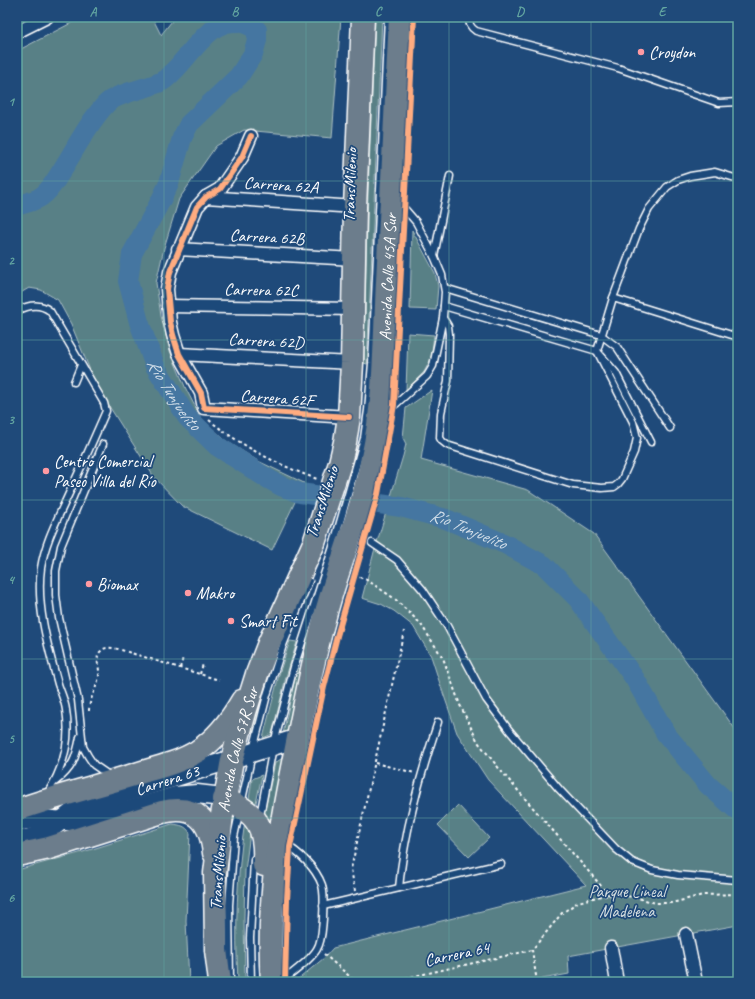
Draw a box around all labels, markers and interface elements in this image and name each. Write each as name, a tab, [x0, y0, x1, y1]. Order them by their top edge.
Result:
text: A	[90, 4, 98, 20]
text: B	[232, 4, 240, 20]
text: C	[375, 4, 383, 20]
text: D	[516, 4, 525, 20]
text: E	[659, 4, 668, 20]
place label: Croydon	[649, 42, 697, 63]
marker: Croydon	[636, 47, 646, 57]
text: 1	[8, 94, 16, 110]
street label: TransMilenio	[338, 146, 362, 222]
street label: Carrera 62A	[243, 172, 320, 198]
street label: Avenida Calle 45A Sur	[374, 211, 401, 341]
street label: Carrera 62B	[229, 225, 306, 249]
text: 2	[8, 253, 15, 269]
street label: Carrera 62C	[224, 279, 300, 301]
street label: Carrera 62D	[228, 329, 306, 354]
water label: Río Tunjuelito	[143, 357, 207, 437]
street label: Carrera 62F	[240, 385, 319, 411]
text: 3	[8, 412, 15, 428]
place label: Centro Comercial Paseo Villa del Río	[54, 451, 157, 492]
street label: TransMilenio	[301, 462, 344, 540]
marker: Centro Comercial Paseo Villa del Río	[41, 466, 51, 476]
water label: Río Tunjuelito	[427, 504, 512, 555]
text: 4	[8, 572, 16, 588]
place label: Biomax	[97, 574, 139, 595]
marker: Biomax	[84, 579, 94, 589]
place label: Makro	[196, 583, 236, 604]
marker: Makro	[183, 588, 193, 598]
place label: Smart Fit	[239, 611, 299, 632]
marker: Smart Fit	[226, 616, 236, 626]
street label: Avenida Calle 57R Sur	[212, 682, 263, 814]
text: 5	[8, 731, 15, 747]
street label: Carrera 63	[132, 759, 203, 800]
street label: TransMilenio	[205, 833, 231, 911]
park label: Parque Lineal Madelena	[589, 881, 668, 922]
text: 6	[8, 890, 15, 906]
street label: Carrera 64	[423, 936, 494, 971]

